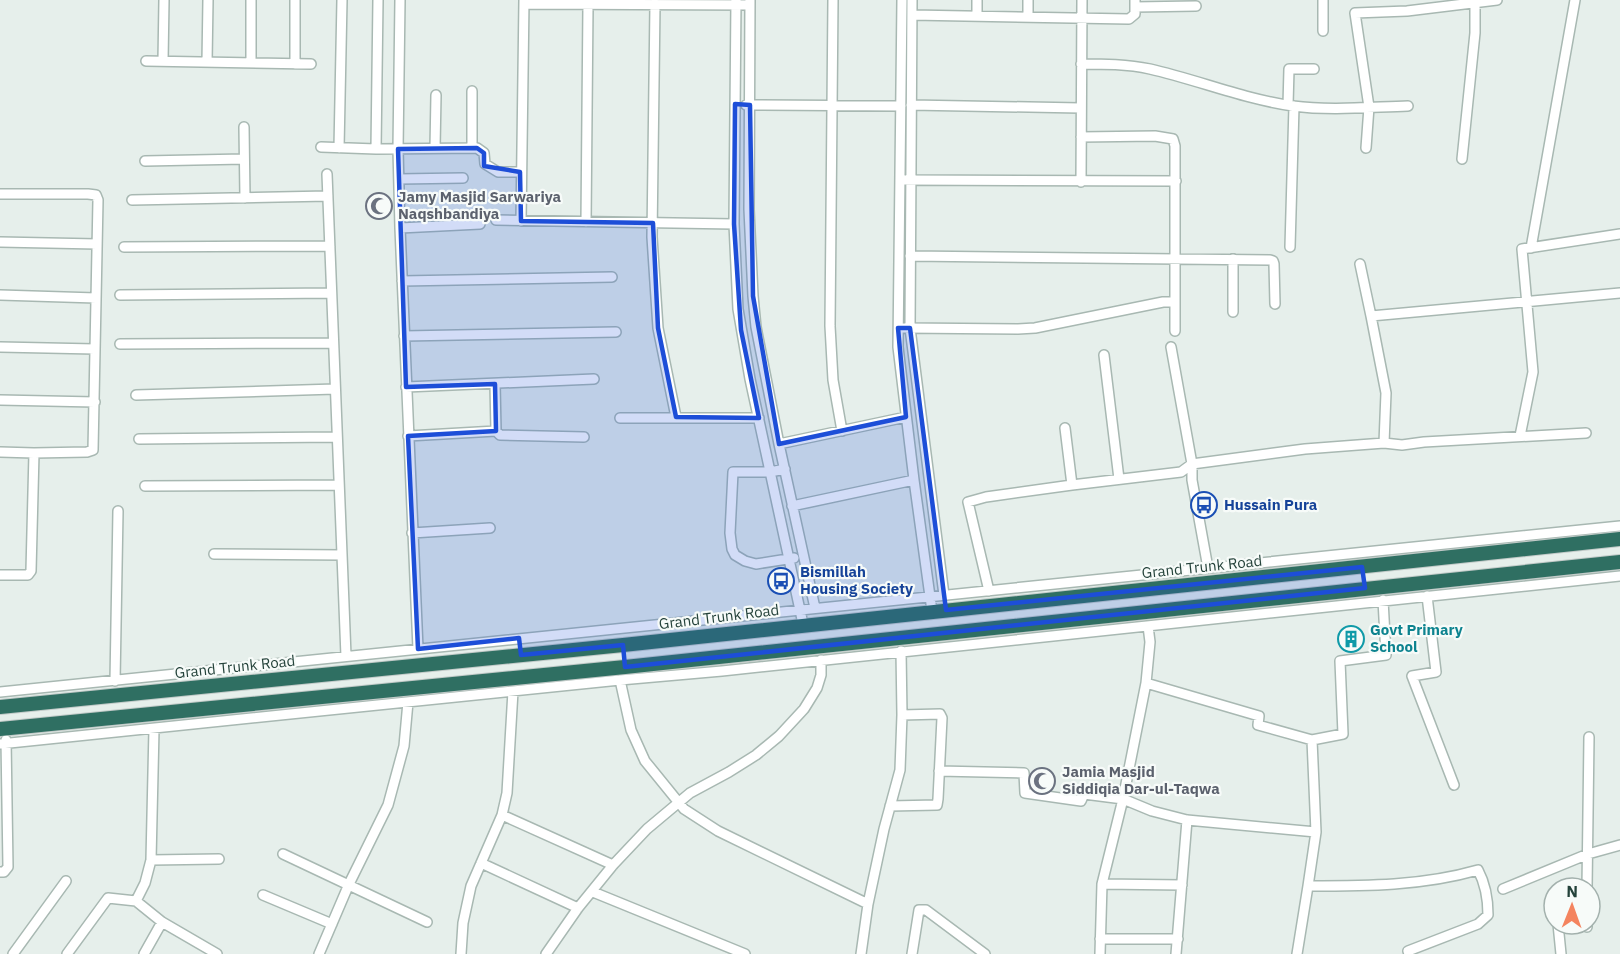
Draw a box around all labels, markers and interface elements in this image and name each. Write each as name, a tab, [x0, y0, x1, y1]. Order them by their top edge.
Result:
place label: Jamy Masjid Sarwariya Naqshbandiya	[398, 187, 562, 223]
mosque icon: Jamy Masjid Sarwariya Naqshbandiya	[364, 191, 394, 221]
bus stop icon: Hussain Pura	[1189, 490, 1219, 520]
place label: Hussain Pura	[1224, 495, 1318, 514]
street label: Grand Trunk Road	[1141, 551, 1263, 582]
place label: Bismillah Housing Society	[800, 562, 913, 598]
bus stop icon: Bismillah Housing Society	[766, 566, 796, 596]
street label: Grand Trunk Road	[658, 600, 780, 633]
place label: Govt Primary School	[1370, 620, 1463, 656]
building icon: Govt Primary School	[1336, 624, 1366, 654]
street label: Grand Trunk Road	[174, 651, 296, 682]
place label: Jamia Masjid Siddiqia Dar-ul-Taqwa	[1062, 762, 1220, 798]
mosque icon: Jamia Masjid Siddiqia Dar-ul-Taqwa	[1027, 766, 1057, 796]
north arrow	[1542, 876, 1602, 936]
text: N	[1566, 881, 1578, 901]

